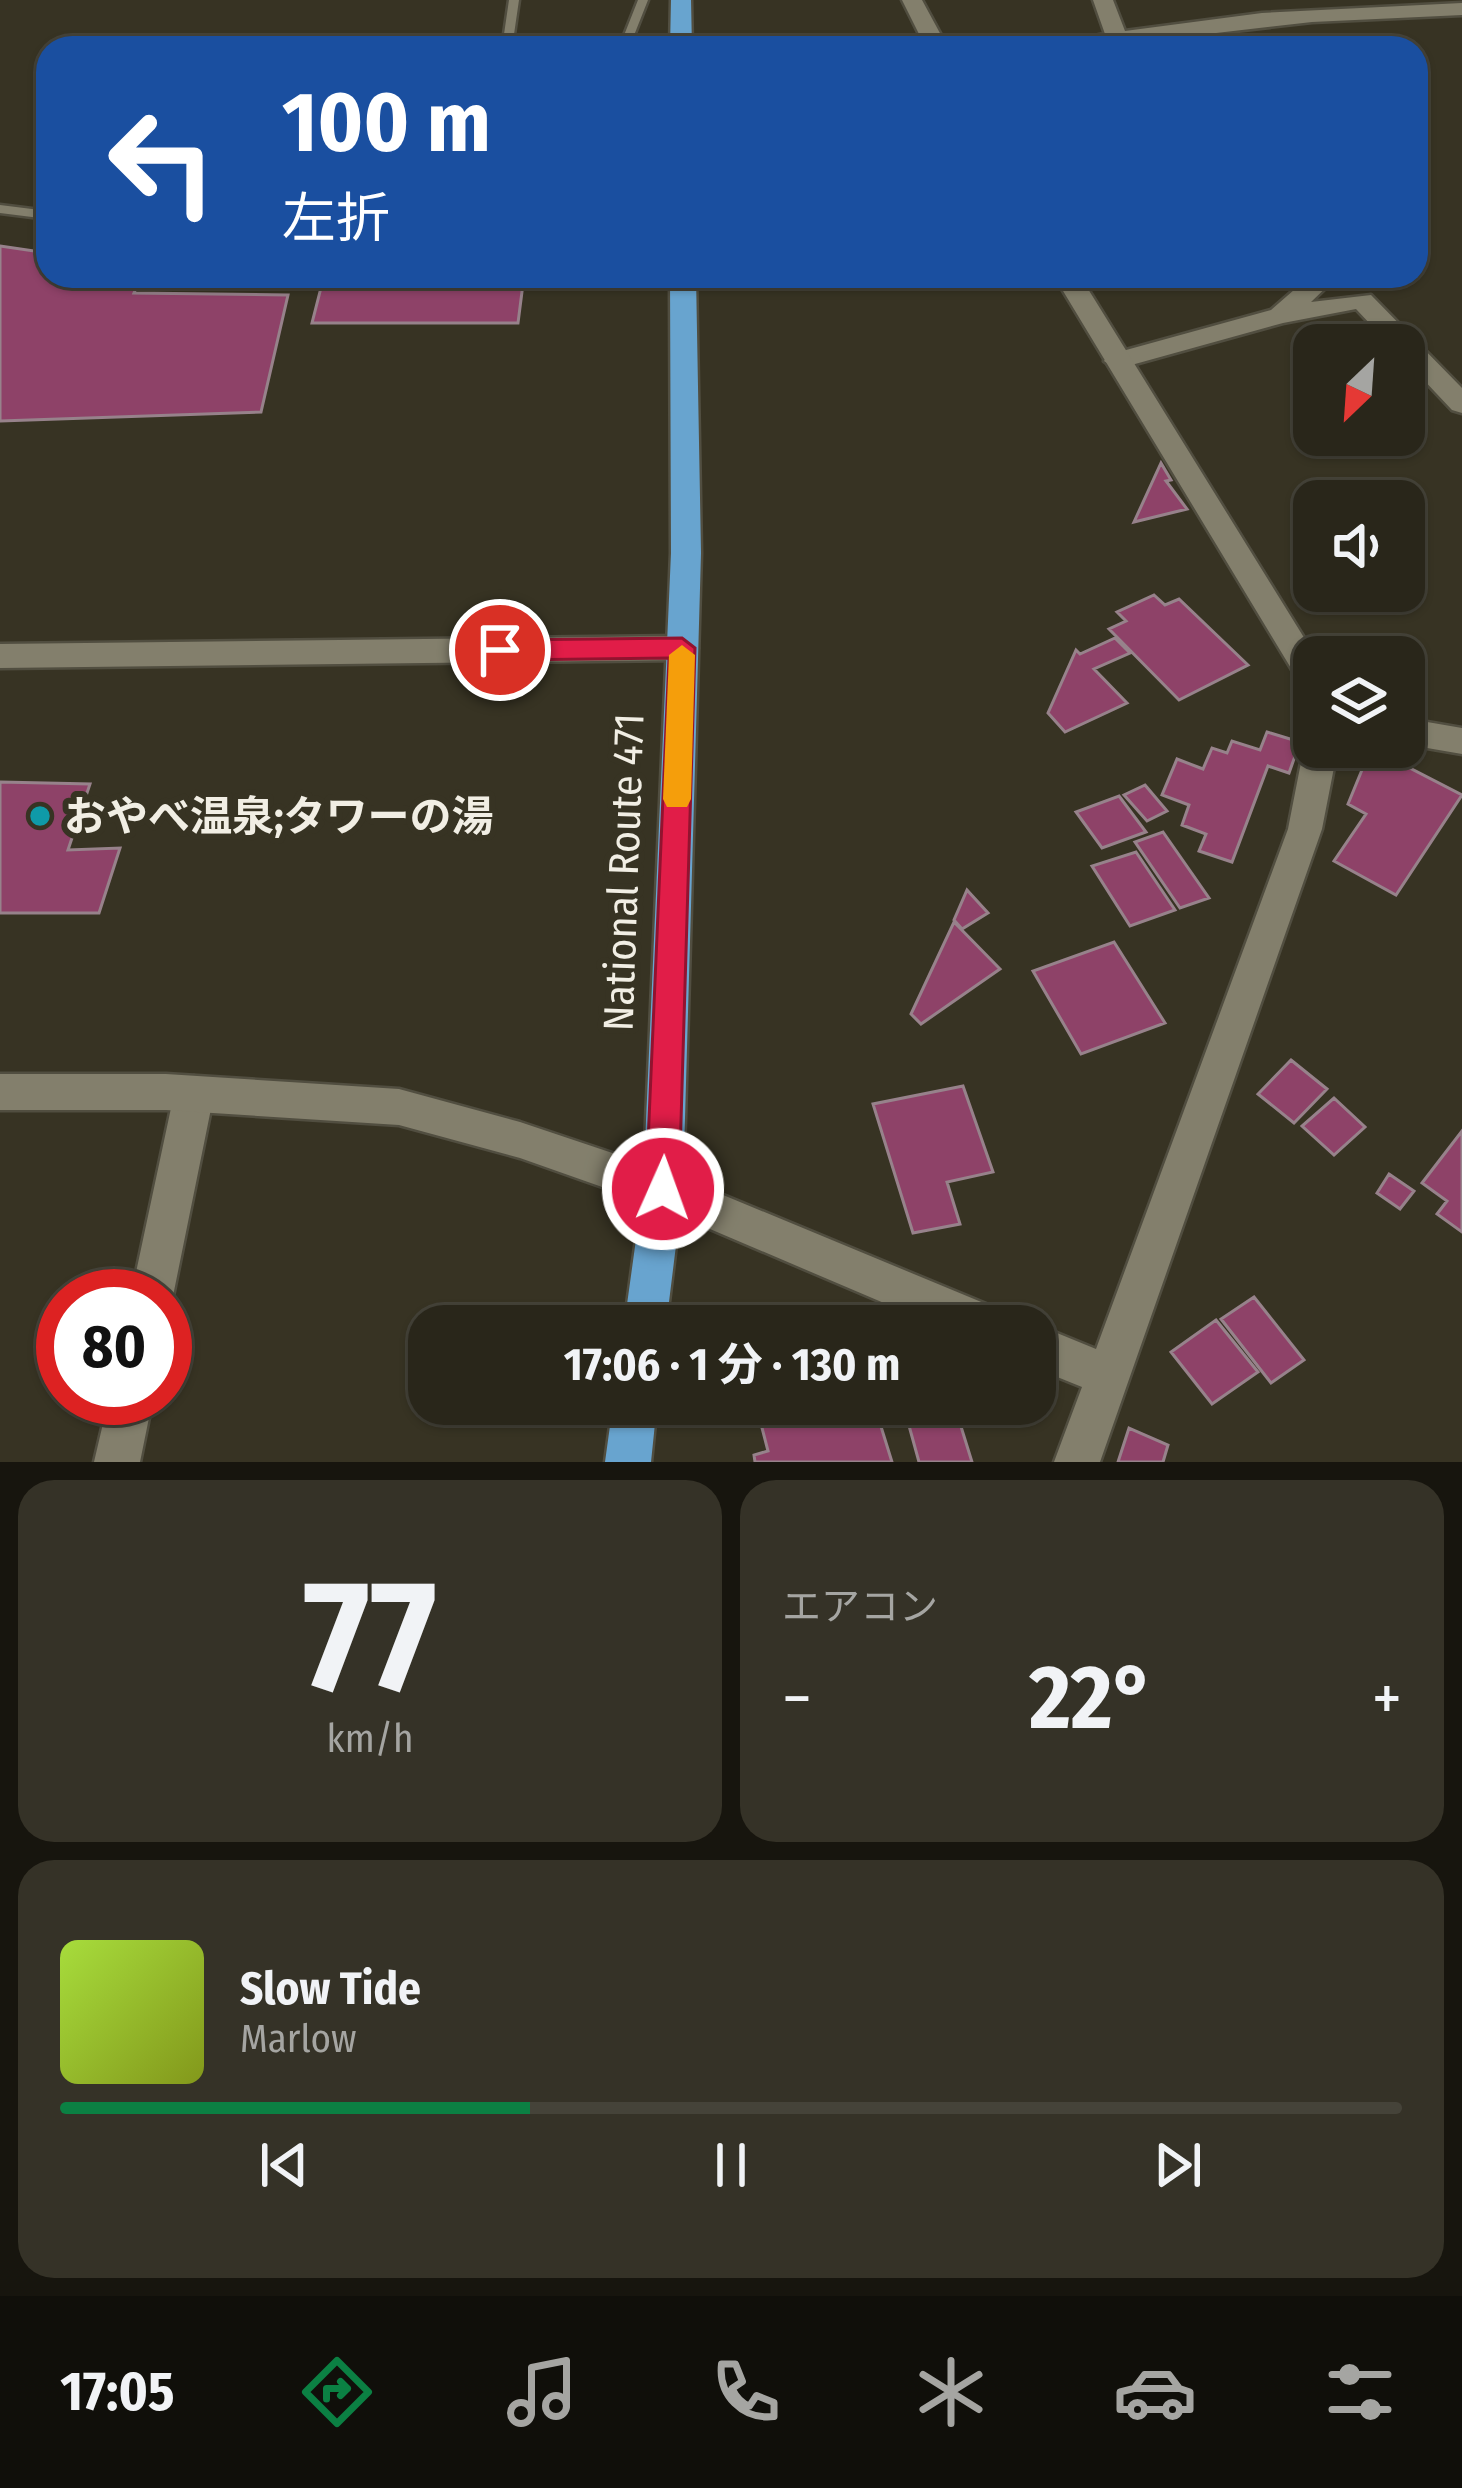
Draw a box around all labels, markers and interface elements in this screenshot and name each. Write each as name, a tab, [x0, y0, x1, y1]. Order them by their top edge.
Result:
text: 100 m	[282, 72, 491, 173]
icon: left	[84, 84, 240, 240]
text: 左折	[282, 187, 390, 251]
north arrow	[1293, 324, 1425, 456]
map controls	[1293, 324, 1425, 768]
button: sound	[1293, 480, 1425, 612]
pin	[449, 599, 551, 701]
icon: arrive	[467, 617, 533, 683]
button: layers	[1293, 636, 1425, 768]
street label: National Route 471	[593, 712, 655, 1032]
place label: おやべ温泉;タワーの湯	[64, 792, 494, 842]
marker: おやべ温泉;タワーの湯	[27, 803, 53, 829]
position arrow	[600, 1126, 726, 1252]
speed limit sign: 80	[36, 1269, 192, 1425]
text: 17:06 · 1 分 · 130 m	[564, 1338, 900, 1392]
text: 77	[303, 1544, 437, 1731]
text: エアコン	[782, 1584, 938, 1630]
text: 22°	[1029, 1644, 1155, 1752]
text: −	[782, 1659, 812, 1738]
text: +	[1372, 1659, 1402, 1738]
text: km/h	[327, 1716, 413, 1762]
text: Slow Tide	[240, 1962, 421, 2016]
text: Marlow	[240, 2016, 357, 2062]
icon: previous	[251, 2132, 317, 2198]
icon: pause	[698, 2132, 764, 2198]
icon: next	[1145, 2132, 1211, 2198]
icon: directions	[295, 2350, 379, 2434]
icon: music	[500, 2350, 584, 2434]
icon: phone	[704, 2350, 788, 2434]
icon: climate	[909, 2350, 993, 2434]
icon: car	[1113, 2350, 1197, 2434]
icon: filters	[1318, 2350, 1402, 2434]
text: 17:05	[60, 2360, 174, 2424]

